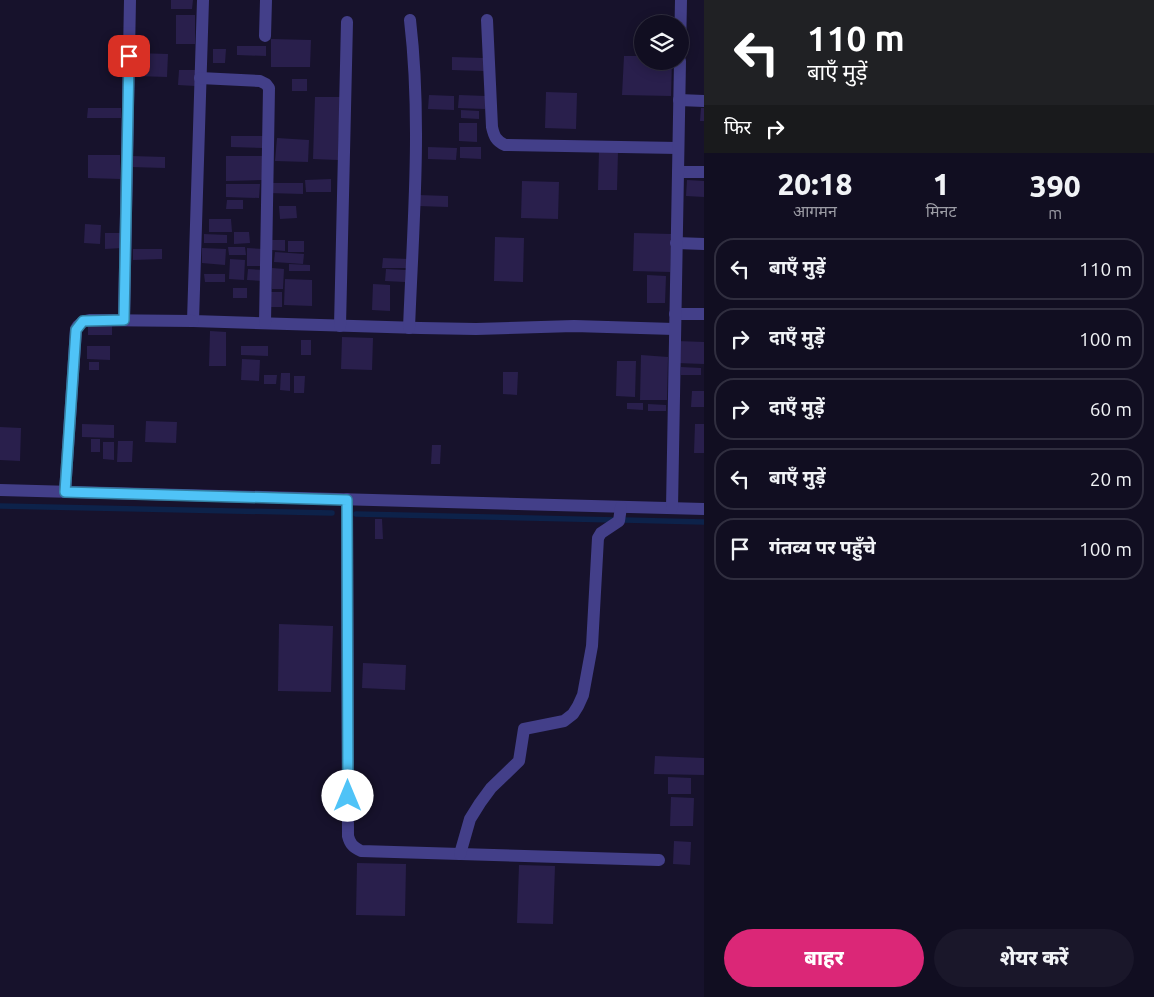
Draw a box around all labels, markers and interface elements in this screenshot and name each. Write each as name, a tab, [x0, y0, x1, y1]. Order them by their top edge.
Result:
map controls	[634, 15, 689, 70]
button: layers	[634, 15, 689, 70]
text: 110 m	[807, 18, 905, 58]
icon: left	[724, 20, 789, 85]
pin	[108, 35, 150, 77]
icon: arrive	[115, 42, 143, 70]
text: बाएँ मुड़ें	[807, 59, 867, 84]
icon: right	[761, 115, 789, 143]
text: फिर	[724, 116, 751, 138]
text: 20:18	[777, 167, 852, 201]
text: 1	[933, 167, 950, 201]
text: 390	[1030, 169, 1081, 203]
text: आगमन	[793, 202, 837, 220]
text: मिनट	[926, 202, 956, 220]
text: m	[1048, 204, 1062, 222]
icon: left	[726, 255, 754, 283]
text: बाएँ मुड़ें	[769, 256, 826, 278]
text: 110 m	[1079, 258, 1132, 280]
icon: right	[726, 325, 754, 353]
text: दाएँ मुड़ें	[769, 326, 825, 348]
text: 100 m	[1079, 328, 1132, 350]
icon: right	[726, 395, 754, 423]
text: दाएँ मुड़ें	[769, 396, 825, 418]
text: 60 m	[1090, 398, 1132, 420]
icon: left	[726, 465, 754, 493]
text: बाएँ मुड़ें	[769, 466, 826, 488]
text: 20 m	[1090, 468, 1132, 490]
icon: arrive	[726, 535, 754, 563]
text: गंतव्य पर पहुँचे	[769, 536, 876, 558]
text: 100 m	[1079, 538, 1132, 560]
position arrow	[321, 769, 373, 821]
button: बाहर	[724, 929, 924, 987]
button: शेयर करें	[934, 929, 1134, 987]

